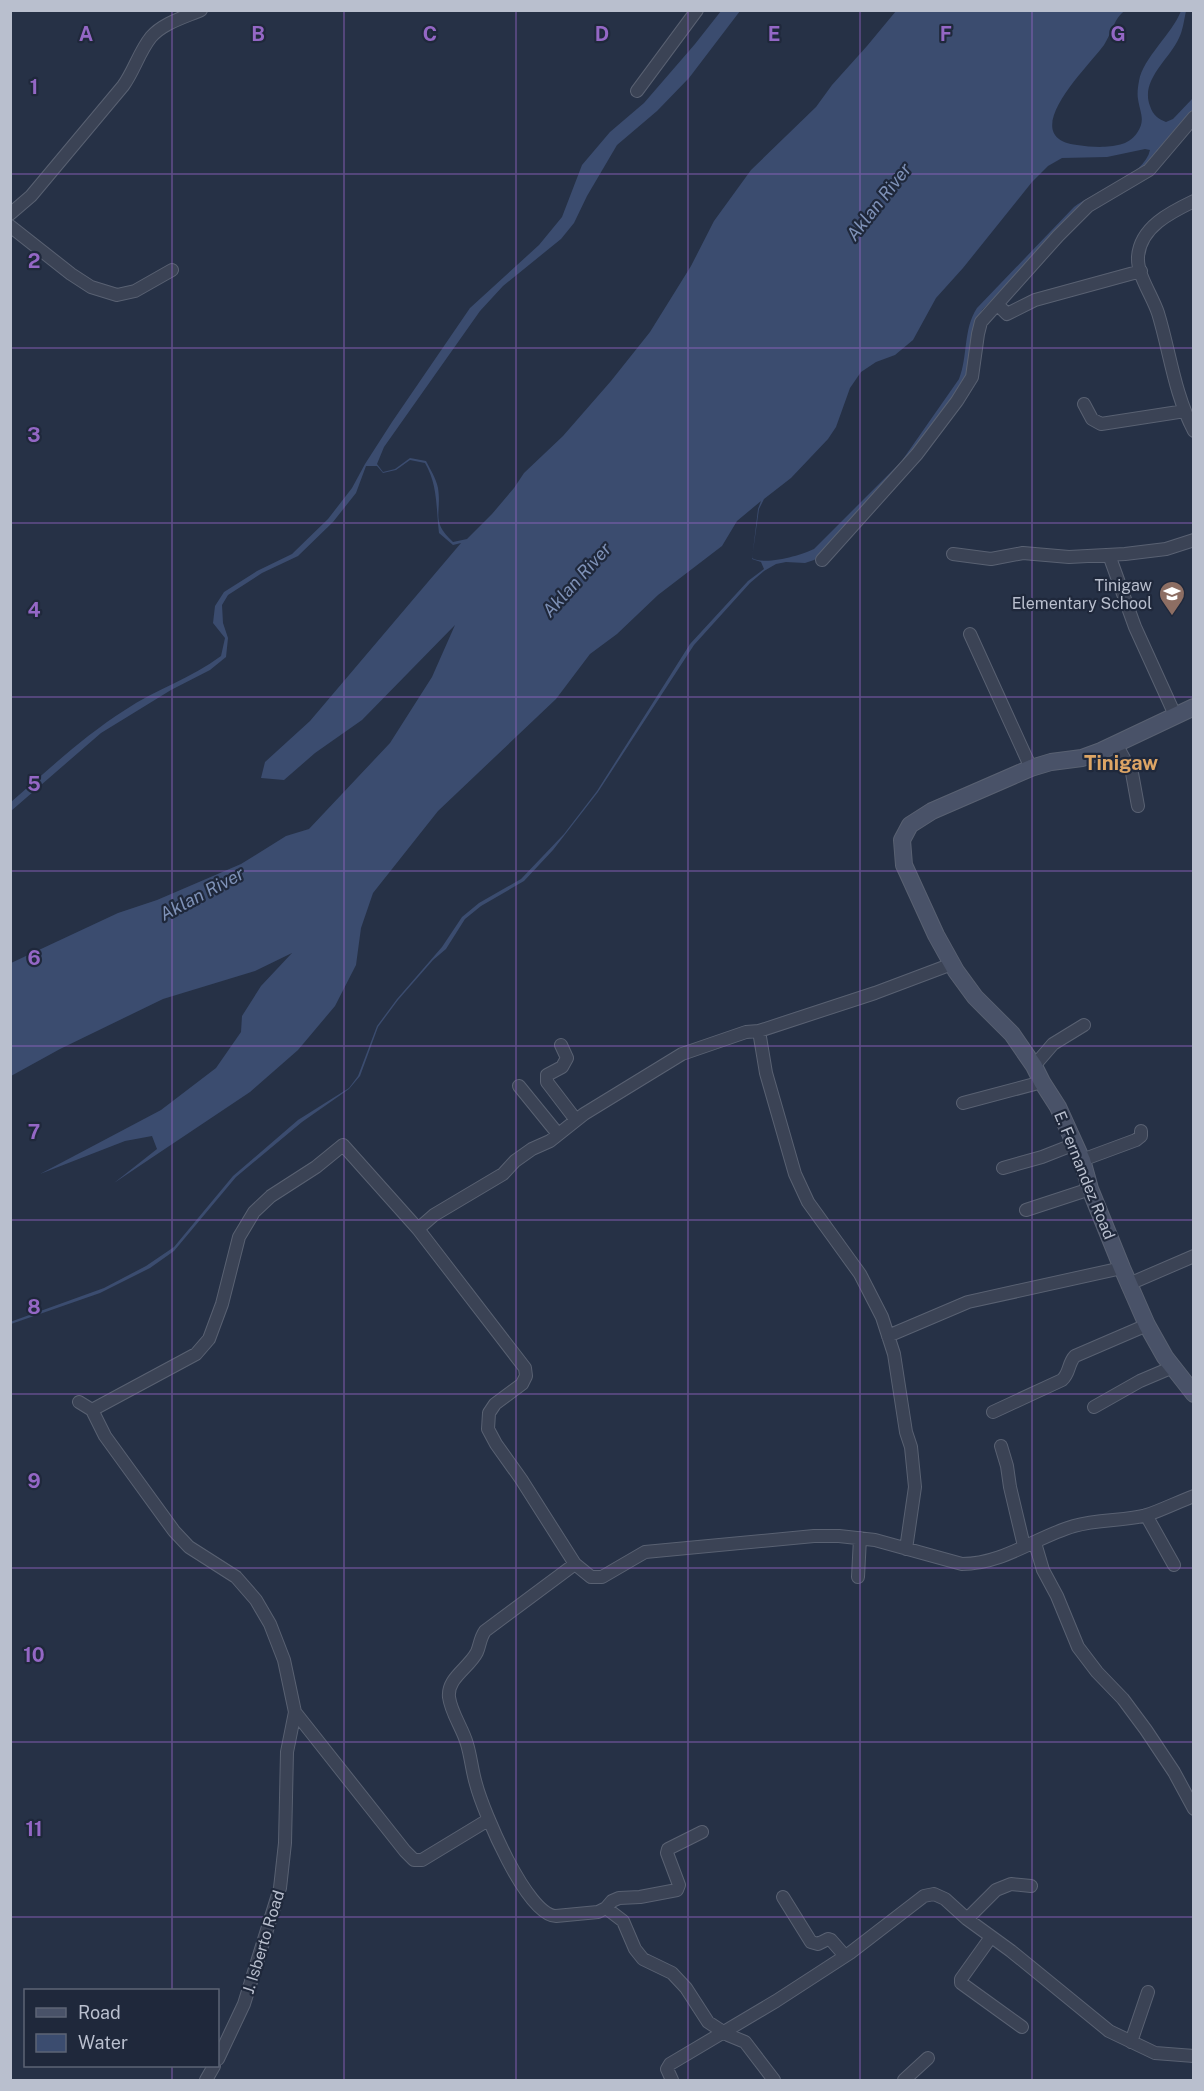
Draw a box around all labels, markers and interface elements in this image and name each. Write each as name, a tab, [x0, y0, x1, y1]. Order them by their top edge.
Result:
text: A	[79, 22, 93, 46]
text: B	[251, 22, 265, 46]
text: C	[423, 22, 437, 46]
text: D	[595, 22, 609, 46]
text: E	[768, 22, 780, 46]
text: F	[940, 22, 952, 46]
text: G	[1110, 22, 1126, 46]
text: 1	[30, 75, 38, 99]
water label: Aklan River	[842, 159, 915, 245]
text: 2	[28, 249, 40, 273]
text: 3	[27, 423, 41, 447]
water label: Aklan River	[538, 538, 615, 621]
place label: Tinigaw Elementary School	[1012, 576, 1153, 613]
school or university icon: Tinigaw Elementary School	[1157, 579, 1187, 617]
text: 4	[27, 598, 41, 622]
district label: Tinigaw	[1084, 751, 1158, 775]
text: 5	[27, 772, 41, 796]
water label: Aklan River	[156, 863, 248, 925]
text: 6	[27, 946, 41, 970]
street label: E. Fernandez Road	[1050, 1108, 1119, 1242]
text: 7	[28, 1120, 40, 1144]
text: 8	[27, 1295, 41, 1319]
text: 9	[27, 1469, 41, 1493]
text: 10	[23, 1643, 45, 1667]
text: 11	[25, 1817, 43, 1841]
street label: J. Isberto Road	[239, 1888, 288, 1996]
legend	[24, 1989, 219, 2067]
text: Road	[78, 2002, 121, 2023]
text: Water	[78, 2032, 128, 2053]

